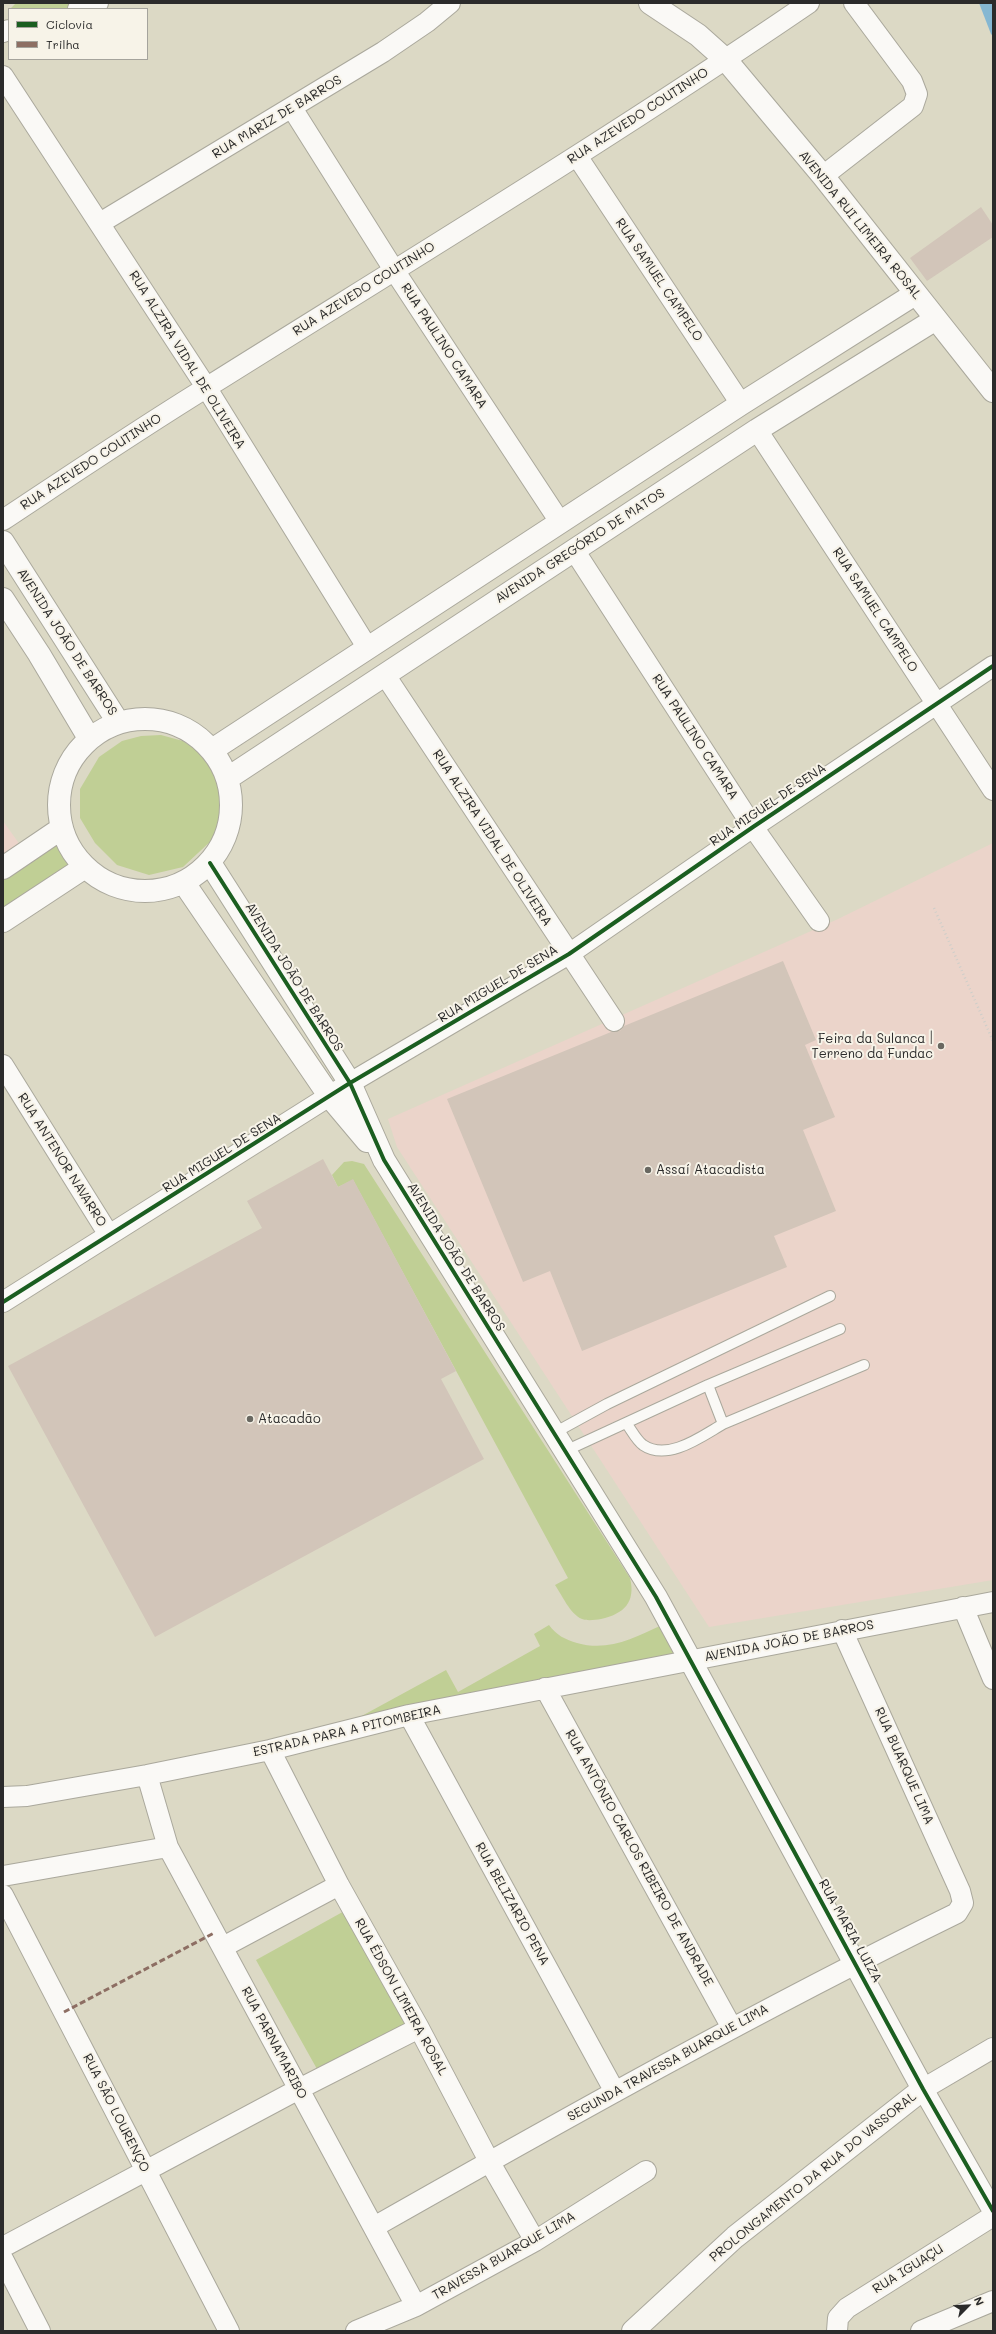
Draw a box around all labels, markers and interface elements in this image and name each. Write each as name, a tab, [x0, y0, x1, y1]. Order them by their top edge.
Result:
legend	[8, 8, 148, 60]
text: Ciclovia	[46, 16, 93, 32]
text: Trilha	[46, 36, 80, 52]
street label: RUA AZEVEDO COUTINHO	[565, 65, 711, 167]
street label: RUA MARIZ DE BARROS	[209, 72, 345, 162]
street label: AVENIDA RUI LIMEIRA ROSAL	[795, 148, 925, 302]
street label: RUA SAMUEL CAMPELO	[612, 215, 706, 345]
street label: RUA AZEVEDO COUTINHO	[290, 239, 438, 339]
street label: RUA ALZIRA VIDAL DE OLIVEIRA	[126, 268, 248, 452]
street label: RUA PAULINO CAMARA	[398, 280, 490, 412]
street label: RUA AZEVEDO COUTINHO	[18, 411, 164, 513]
street label: AVENIDA GREGÓRIO DE MATOS	[492, 485, 668, 607]
street label: RUA SAMUEL CAMPELO	[829, 545, 921, 675]
street label: AVENIDA JOÃO DE BARROS	[14, 565, 120, 719]
street label: RUA PAULINO CAMARA	[649, 671, 741, 803]
street label: RUA ALZIRA VIDAL DE OLIVEIRA	[429, 747, 555, 929]
street label: RUA MIGUEL DE SENA	[707, 760, 829, 850]
street label: AVENIDA JOÃO DE BARROS	[242, 900, 346, 1054]
street label: RUA MIGUEL DE SENA	[435, 942, 561, 1026]
place label: Feira da Sulanca | Terreno da Fundac	[811, 1031, 933, 1062]
marker: Feira da Sulanca | Terreno da Fundac	[936, 1041, 946, 1051]
street label: RUA ANTENOR NAVARRO	[14, 1090, 110, 1230]
street label: RUA MIGUEL DE SENA	[160, 1110, 284, 1196]
place label: Assaí Atacadista	[656, 1162, 765, 1178]
marker: Assaí Atacadista	[643, 1165, 653, 1175]
street label: AVENIDA JOÃO DE BARROS	[404, 1180, 508, 1334]
place label: Atacadão	[258, 1411, 321, 1427]
marker: Atacadão	[245, 1414, 255, 1424]
street label: AVENIDA JOÃO DE BARROS	[703, 1617, 875, 1665]
street label: ESTRADA PARA A PITOMBEIRA	[252, 1702, 442, 1760]
street label: RUA BUARQUE LIMA	[871, 1705, 937, 1827]
street label: RUA ANTÔNIO CARLOS RIBEIRO DE ANDRADE	[562, 1727, 716, 1989]
street label: RUA BELIZARIO PENA	[472, 1840, 552, 1968]
street label: RUA MARIA LUIZA	[815, 1877, 885, 1985]
street label: RUA ÉDSON LIMEIRA ROSAL	[351, 1916, 451, 2078]
street label: RUA PARNAMARIBO	[238, 1984, 310, 2102]
street label: SEGUNDA TRAVESSA BUARQUE LIMA	[565, 2001, 771, 2125]
street label: RUA SÃO LOURENÇO	[79, 2051, 153, 2175]
street label: PROLONGAMENTO DA RUA DO VASSORAL	[707, 2089, 919, 2265]
street label: TRAVESSA BUARQUE LIMA	[430, 2209, 578, 2303]
street label: RUA IGUAÇU	[870, 2241, 946, 2297]
north arrow	[948, 2286, 988, 2326]
text: N	[971, 2294, 988, 2308]

